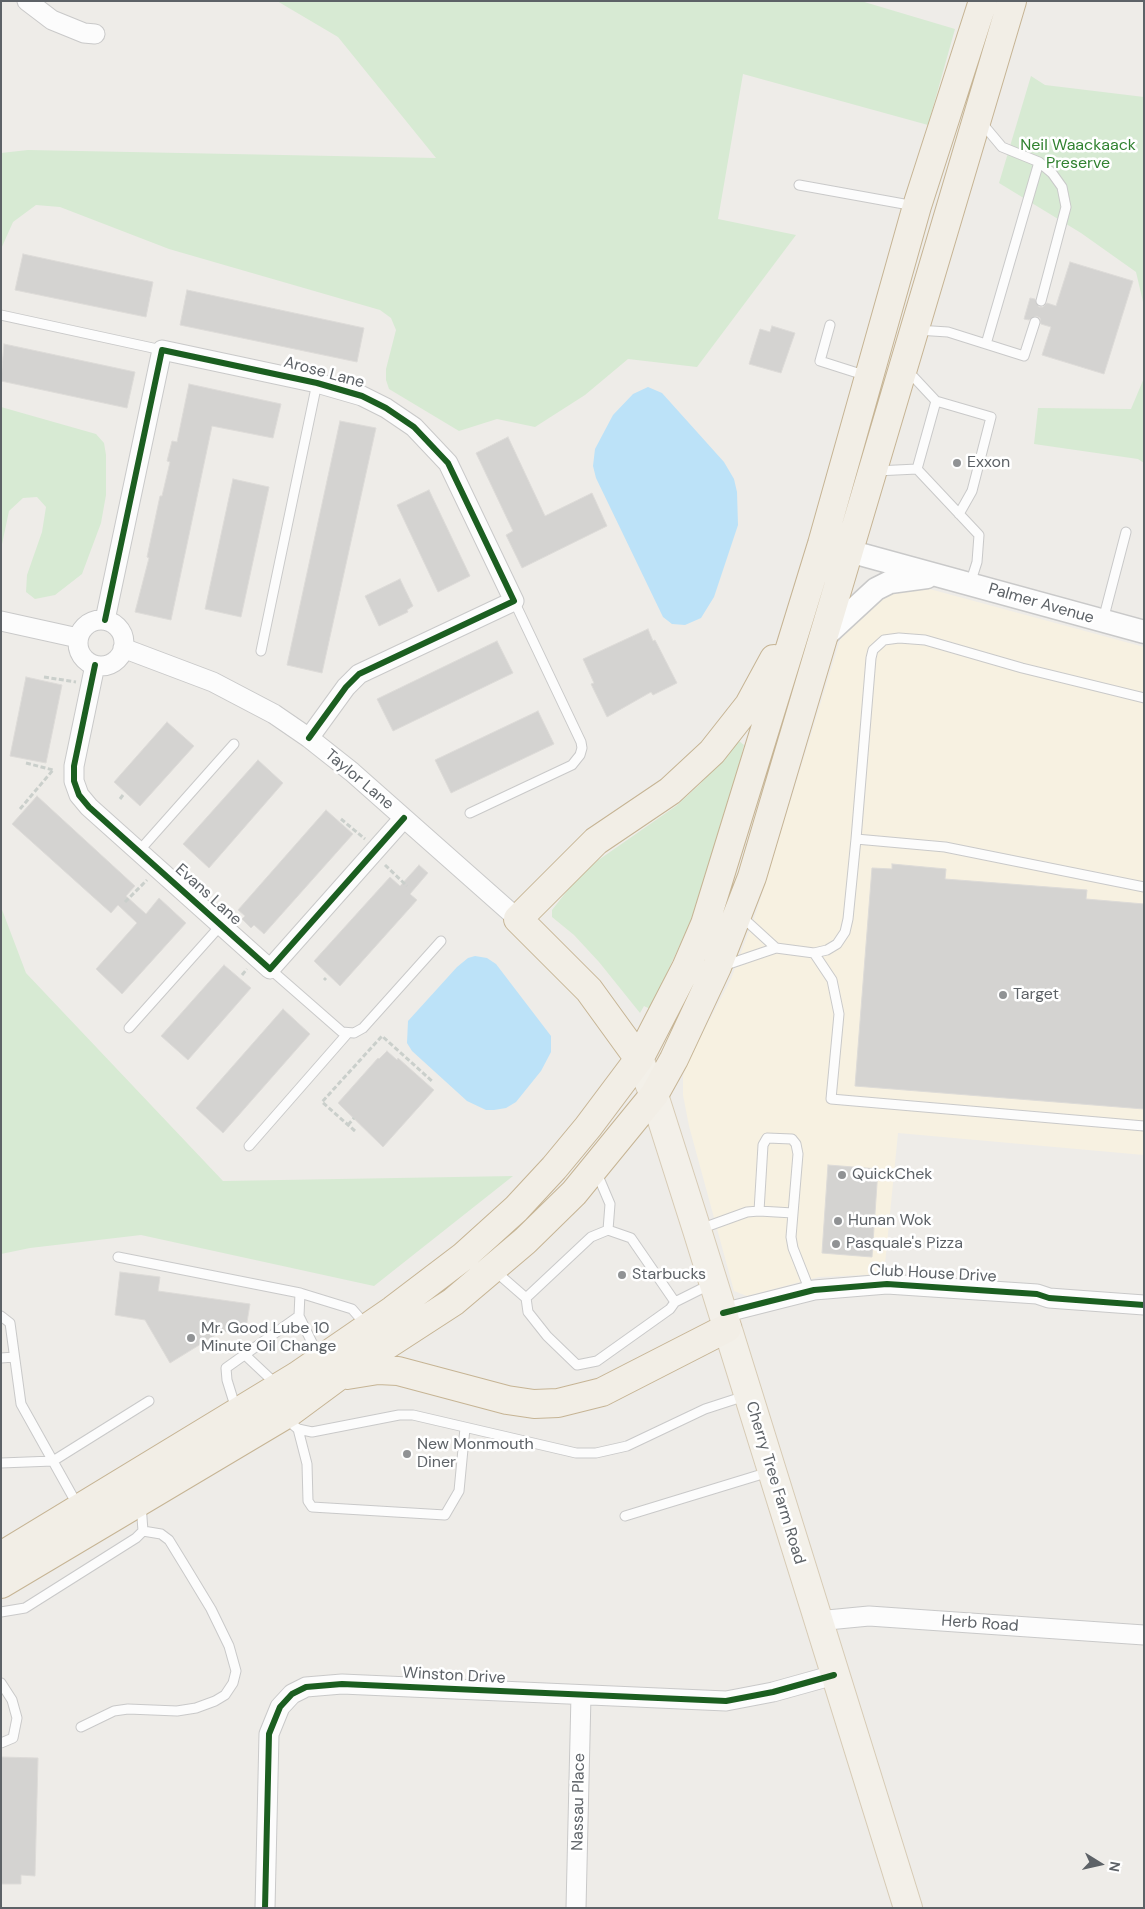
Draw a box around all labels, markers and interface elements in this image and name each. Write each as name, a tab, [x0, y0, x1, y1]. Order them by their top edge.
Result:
park label: Neil Waackaack Preserve	[1020, 136, 1136, 174]
street label: Arose Lane	[282, 353, 366, 393]
place label: Exxon	[967, 453, 1010, 473]
marker: Exxon	[951, 457, 963, 469]
street label: Palmer Avenue	[986, 580, 1096, 628]
street label: Taylor Lane	[321, 746, 397, 814]
street label: Evans Lane	[171, 860, 245, 930]
place label: Target	[1013, 985, 1059, 1005]
marker: Target	[997, 989, 1009, 1001]
place label: QuickChek	[852, 1165, 932, 1185]
marker: QuickChek	[836, 1169, 848, 1181]
place label: Hunan Wok	[848, 1211, 932, 1231]
marker: Hunan Wok	[832, 1215, 844, 1227]
place label: Pasquale's Pizza	[846, 1234, 963, 1254]
marker: Pasquale's Pizza	[830, 1238, 842, 1250]
street label: Club House Drive	[869, 1261, 997, 1287]
place label: Starbucks	[632, 1265, 706, 1285]
marker: Starbucks	[616, 1269, 628, 1281]
place label: Mr. Good Lube 10 Minute Oil Change	[201, 1319, 336, 1357]
marker: Mr. Good Lube 10 Minute Oil Change	[185, 1332, 197, 1344]
street label: Cherry Tree Farm Road	[741, 1399, 809, 1567]
place label: New Monmouth Diner	[417, 1435, 534, 1473]
marker: New Monmouth Diner	[401, 1448, 413, 1460]
street label: Herb Road	[941, 1612, 1019, 1636]
street label: Winston Drive	[402, 1664, 506, 1688]
street label: Nassau Place	[569, 1753, 589, 1851]
north arrow	[1075, 1839, 1125, 1889]
text: N	[1105, 1860, 1125, 1873]

